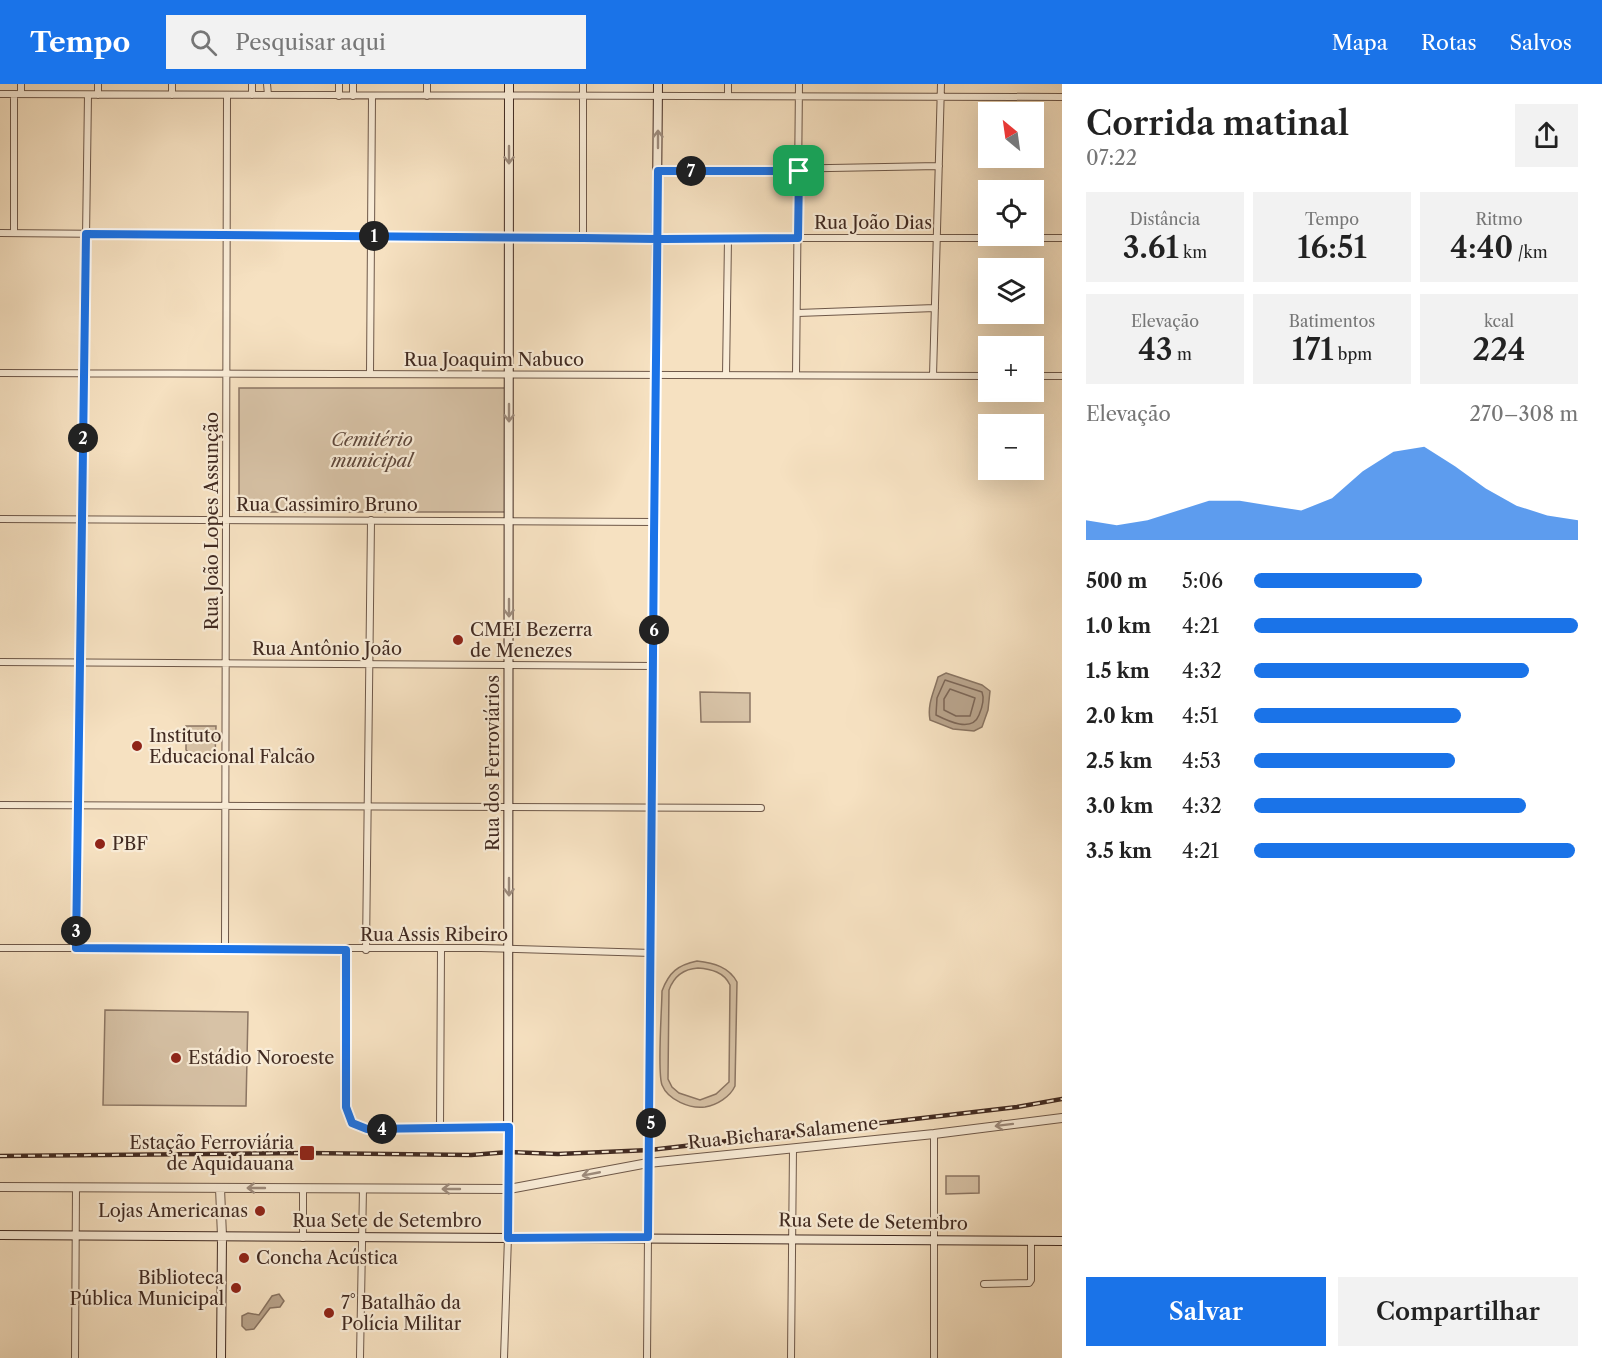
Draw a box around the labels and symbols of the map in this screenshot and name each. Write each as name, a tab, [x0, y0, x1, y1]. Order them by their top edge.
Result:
north arrow	[978, 102, 1044, 168]
one-way arrow	[652, 129, 664, 149]
one-way arrow	[503, 144, 515, 164]
pin	[773, 145, 824, 196]
pin: 7	[676, 156, 706, 186]
street label: Rua João Dias	[814, 212, 932, 234]
pin: 1	[359, 221, 389, 251]
street label: Rua Joaquim Nabuco	[404, 349, 584, 371]
one-way arrow	[503, 402, 515, 422]
street label: Rua João Lopes Assunção	[201, 412, 223, 630]
pin: 2	[68, 423, 98, 453]
park label: Cemitério municipal	[330, 429, 415, 472]
street label: Rua Cassimiro Bruno	[236, 494, 418, 516]
one-way arrow	[503, 597, 515, 617]
pin: 6	[639, 615, 669, 645]
place label: CMEI Bezerra de Menezes	[470, 619, 593, 662]
marker: CMEI Bezerra de Menezes	[451, 633, 465, 647]
street label: Rua Antônio João	[252, 638, 402, 660]
street label: Rua dos Ferroviários	[482, 675, 504, 851]
place label: Instituto Educacional Falcão	[149, 725, 315, 768]
marker: Instituto Educacional Falcão	[130, 739, 144, 753]
place label: PBF	[112, 833, 148, 855]
marker: PBF	[93, 837, 107, 851]
one-way arrow	[503, 876, 515, 896]
pin: 3	[61, 916, 91, 946]
street label: Rua Assis Ribeiro	[360, 924, 508, 946]
place label: Estádio Noroeste	[188, 1047, 334, 1069]
marker: Estádio Noroeste	[169, 1051, 183, 1065]
pin: 5	[636, 1108, 666, 1138]
street label: Rua Bichara Salamene	[687, 1112, 879, 1154]
pin: 4	[367, 1114, 397, 1144]
one-way arrow	[995, 1120, 1014, 1131]
place label: Estação Ferroviária de Aquidauana	[129, 1132, 295, 1175]
marker: Estação Ferroviária de Aquidauana	[298, 1144, 316, 1162]
one-way arrow	[581, 1169, 601, 1180]
one-way arrow	[246, 1182, 266, 1194]
one-way arrow	[441, 1183, 461, 1195]
place label: Lojas Americanas	[98, 1200, 248, 1222]
marker: Lojas Americanas	[253, 1204, 267, 1218]
street label: Rua Sete de Setembro	[778, 1209, 968, 1235]
street label: Rua Sete de Setembro	[292, 1210, 482, 1232]
place label: Concha Acústica	[256, 1247, 399, 1269]
marker: Concha Acústica	[237, 1251, 251, 1265]
place label: Biblioteca Pública Municipal	[69, 1267, 224, 1310]
marker: Biblioteca Pública Municipal	[229, 1281, 243, 1295]
place label: 7° Batalhão da Polícia Militar	[341, 1292, 462, 1335]
marker: 7° Batalhão da Polícia Militar	[322, 1306, 336, 1320]

